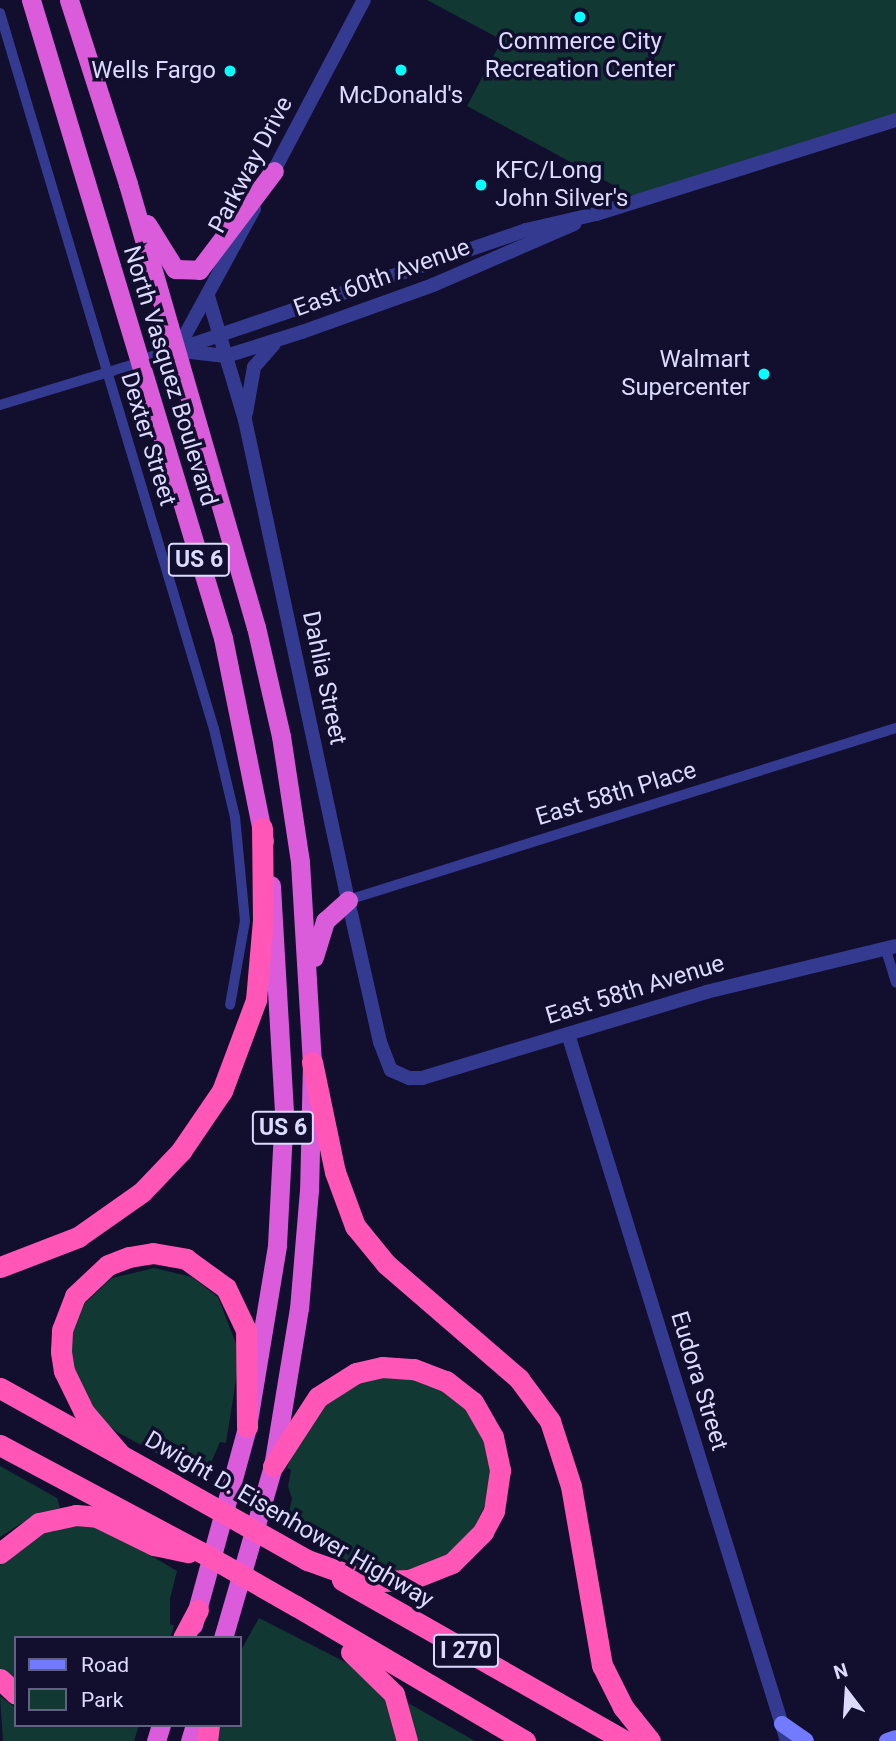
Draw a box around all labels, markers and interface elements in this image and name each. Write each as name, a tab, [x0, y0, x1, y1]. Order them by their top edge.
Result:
marker: Commerce City Recreation Center	[572, 9, 588, 25]
place label: Commerce City Recreation Center	[485, 28, 675, 84]
place label: Wells Fargo	[91, 57, 216, 85]
marker: McDonald's	[393, 62, 409, 78]
marker: Wells Fargo	[222, 63, 238, 79]
place label: McDonald's	[339, 82, 463, 110]
street label: Parkway Drive	[203, 92, 299, 238]
place label: KFC/Long John Silver's	[495, 157, 628, 213]
marker: KFC/Long John Silver's	[473, 177, 489, 193]
street label: East 60th Avenue	[290, 233, 474, 323]
street label: North Vasquez Boulevard	[117, 242, 223, 510]
place label: Walmart Supercenter	[621, 346, 750, 402]
marker: Walmart Supercenter	[756, 366, 772, 382]
street label: Dexter Street	[114, 369, 182, 509]
road number: US 6	[168, 540, 230, 580]
street label: Dahlia Street	[296, 608, 352, 748]
street label: East 58th Place	[532, 756, 700, 832]
street label: East 58th Avenue	[542, 949, 728, 1031]
road number: US 6	[252, 1108, 314, 1148]
street label: Eudora Street	[664, 1308, 734, 1454]
street label: Dwight D. Eisenhower Highway	[140, 1425, 438, 1615]
road number: I 270	[433, 1632, 499, 1670]
legend	[14, 1636, 242, 1727]
text: Road	[81, 1653, 129, 1677]
north arrow	[812, 1657, 882, 1727]
text: N	[831, 1658, 850, 1684]
text: Park	[81, 1688, 123, 1712]

